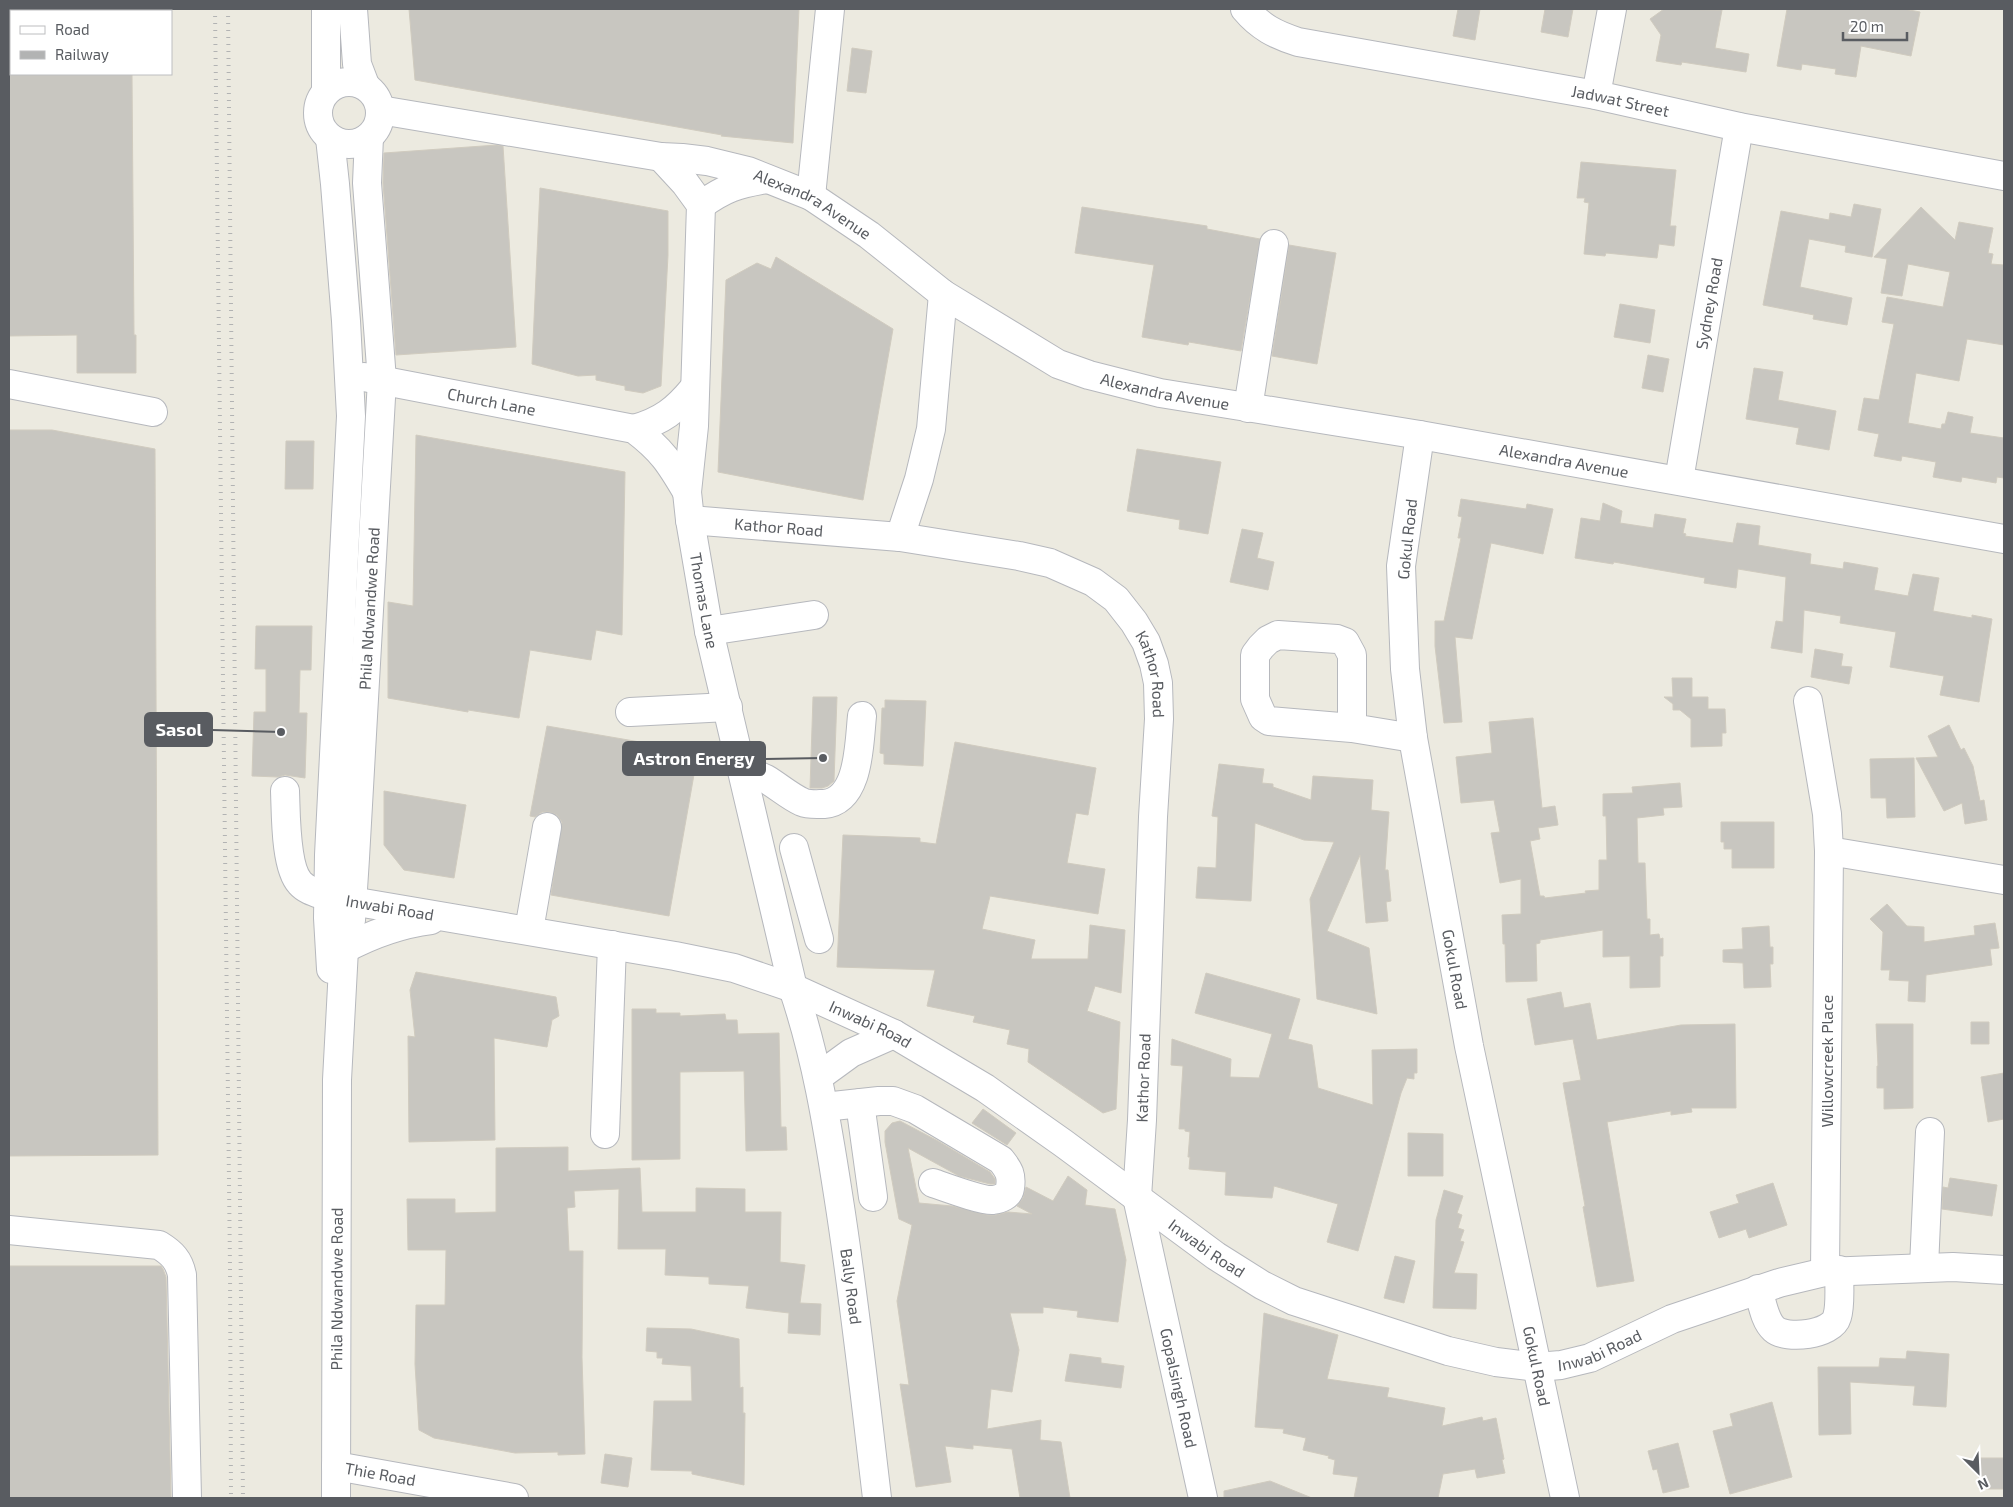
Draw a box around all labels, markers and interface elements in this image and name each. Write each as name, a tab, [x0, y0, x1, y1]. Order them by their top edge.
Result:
legend	[10, 10, 172, 75]
scale bar	[1843, 10, 1907, 42]
text: 20 m	[1850, 17, 1884, 35]
text: Road	[55, 20, 90, 38]
text: Railway	[55, 45, 109, 63]
street label: Jadwat Street	[1570, 81, 1671, 120]
street label: Alexandra Avenue	[751, 164, 875, 243]
street label: Sydney Road	[1691, 256, 1726, 351]
street label: Alexandra Avenue	[1099, 368, 1231, 413]
street label: Church Lane	[446, 383, 537, 419]
street label: Alexandra Avenue	[1498, 439, 1630, 481]
street label: Gokul Road	[1393, 498, 1420, 580]
street label: Kathor Road	[733, 514, 824, 540]
street label: Phila Ndwandwe Road	[355, 527, 383, 690]
street label: Thomas Lane	[687, 551, 723, 650]
street label: Kathor Road	[1132, 627, 1169, 718]
callout: Sasol	[145, 713, 212, 746]
text: Sasol	[156, 718, 203, 740]
callout: Astron Energy	[623, 742, 765, 775]
text: Astron Energy	[633, 747, 755, 769]
street label: Inwabi Road	[345, 890, 436, 924]
street label: Gokul Road	[1439, 928, 1472, 1011]
street label: Willowcreek Place	[1817, 995, 1836, 1127]
street label: Inwabi Road	[826, 996, 915, 1051]
street label: Kathor Road	[1131, 1033, 1154, 1123]
street label: Phila Ndwandwe Road	[326, 1208, 346, 1370]
street label: Inwabi Road	[1165, 1214, 1249, 1281]
street label: Bally Road	[837, 1247, 866, 1325]
street label: Gokul Road	[1520, 1324, 1555, 1408]
street label: Inwabi Road	[1557, 1325, 1644, 1374]
street label: Gopalsingh Road	[1157, 1326, 1202, 1450]
north arrow	[1953, 1447, 2003, 1497]
street label: Thie Road	[343, 1458, 417, 1489]
text: N	[1975, 1475, 1992, 1494]

